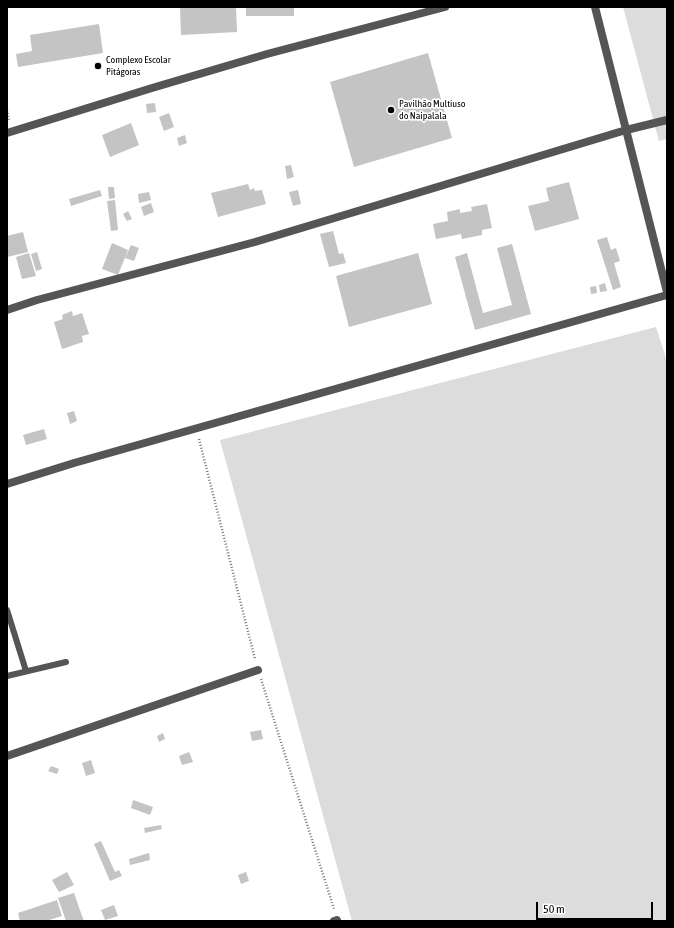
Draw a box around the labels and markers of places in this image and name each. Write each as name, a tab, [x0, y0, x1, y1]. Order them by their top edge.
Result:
place label: Complexo Escolar Pitágoras	[106, 54, 171, 78]
marker: Complexo Escolar Pitágoras	[93, 61, 103, 71]
place label: Pavilhão Multiuso do Naipalala	[399, 98, 465, 122]
marker: Pavilhão Multiuso do Naipalala	[386, 105, 396, 115]

